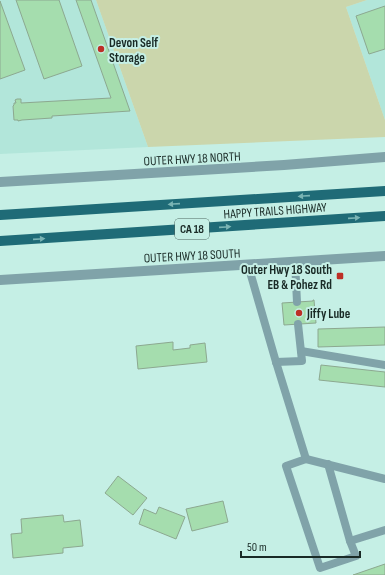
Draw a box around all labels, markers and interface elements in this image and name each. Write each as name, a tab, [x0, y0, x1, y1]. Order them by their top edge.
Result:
place label: Devon Self Storage	[109, 35, 159, 66]
marker: Devon Self Storage	[96, 44, 106, 54]
street label: OUTER HWY 18 NORTH	[143, 148, 241, 170]
one-way arrow	[298, 192, 310, 199]
street label: HAPPY TRAILS HIGHWAY	[223, 199, 328, 223]
one-way arrow	[168, 200, 180, 207]
one-way arrow	[348, 215, 360, 222]
road number: CA 18	[175, 219, 209, 239]
one-way arrow	[219, 223, 231, 230]
one-way arrow	[33, 235, 45, 242]
street label: OUTER HWY 18 SOUTH	[143, 245, 241, 267]
place label: Outer Hwy 18 South EB & Pohez Rd	[241, 262, 332, 293]
marker: Outer Hwy 18 South EB & Pohez Rd	[335, 271, 345, 281]
place label: Jiffy Lube	[306, 306, 351, 322]
marker: Jiffy Lube	[294, 308, 304, 318]
scale bar	[241, 533, 360, 559]
text: 50 m	[247, 540, 267, 555]

